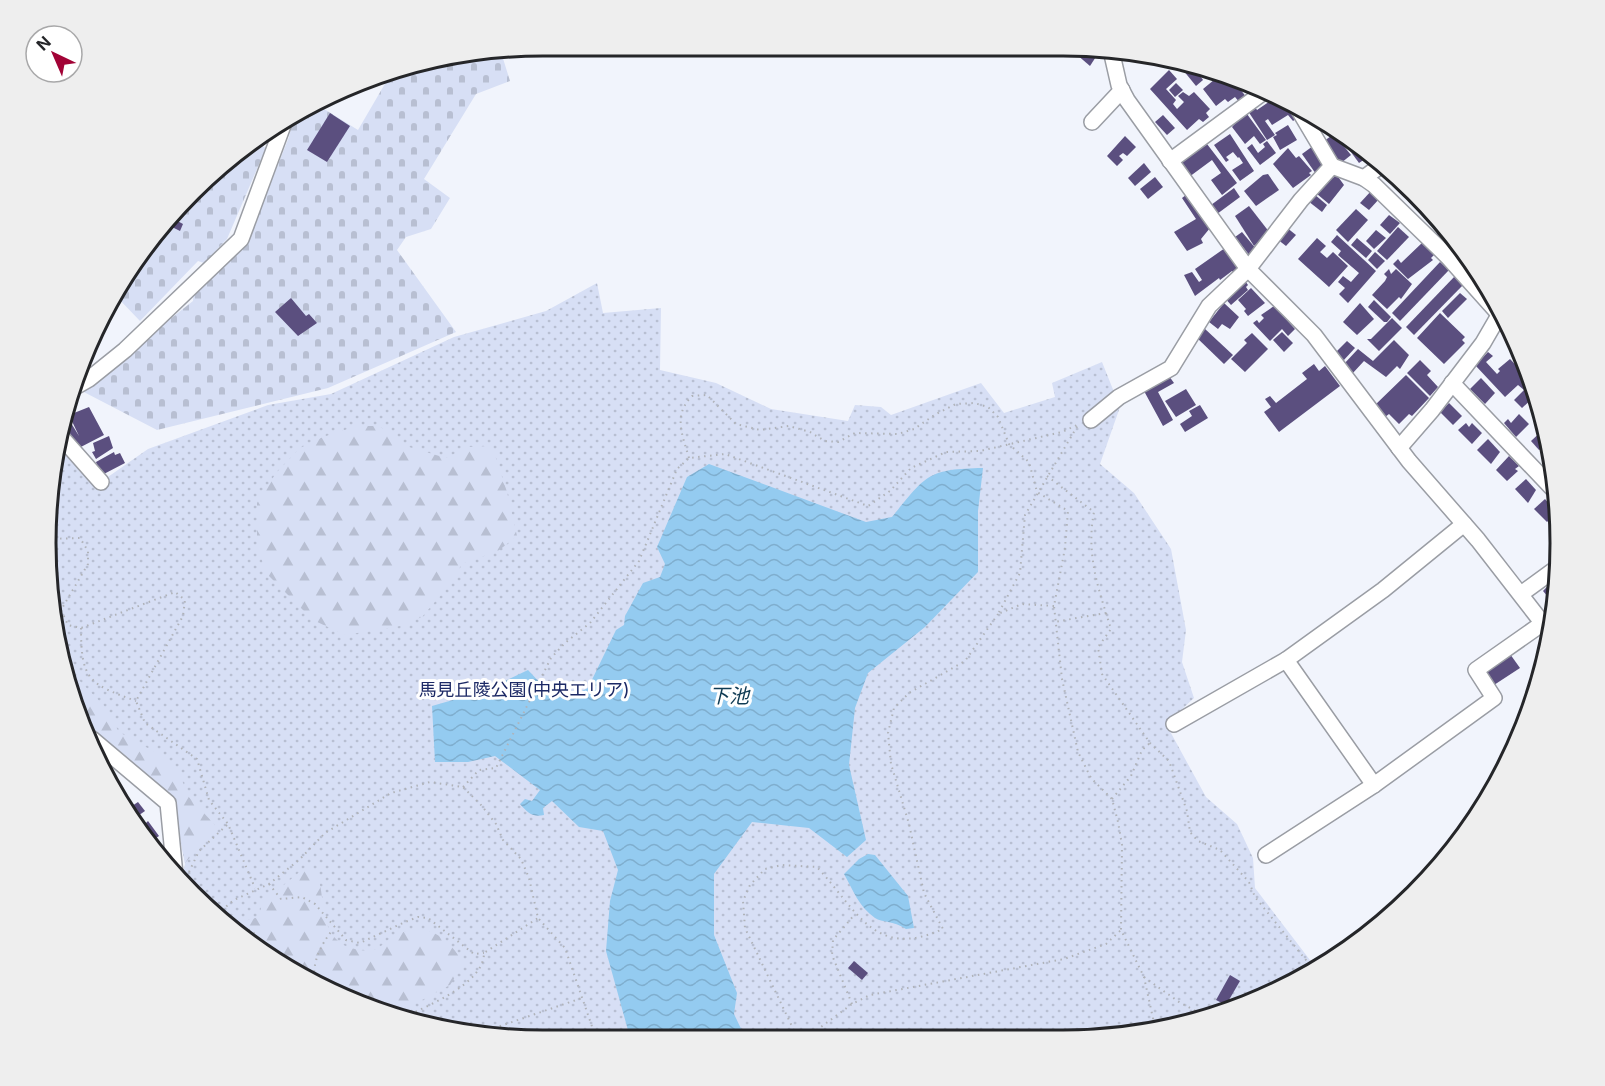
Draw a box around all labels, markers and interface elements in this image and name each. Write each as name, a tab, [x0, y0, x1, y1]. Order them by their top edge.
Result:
north arrow	[24, 24, 84, 84]
text: N	[32, 32, 55, 55]
park label: 馬見丘陵公園(中央エリア)	[418, 679, 630, 700]
water label: 下池	[709, 684, 751, 708]

